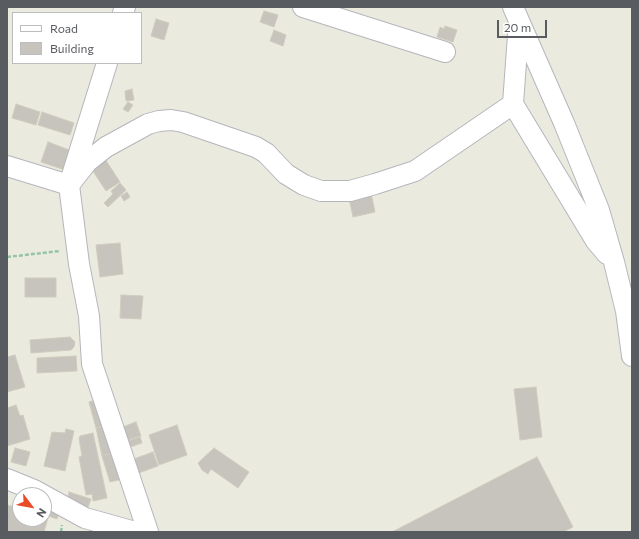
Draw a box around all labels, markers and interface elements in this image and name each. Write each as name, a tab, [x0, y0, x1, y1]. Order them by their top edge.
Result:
legend	[12, 12, 142, 64]
scale bar	[499, 12, 549, 38]
text: 20 m	[504, 20, 531, 34]
text: Road	[50, 21, 78, 35]
text: Building	[50, 41, 94, 55]
north arrow	[12, 487, 52, 527]
text: N	[34, 506, 49, 520]

